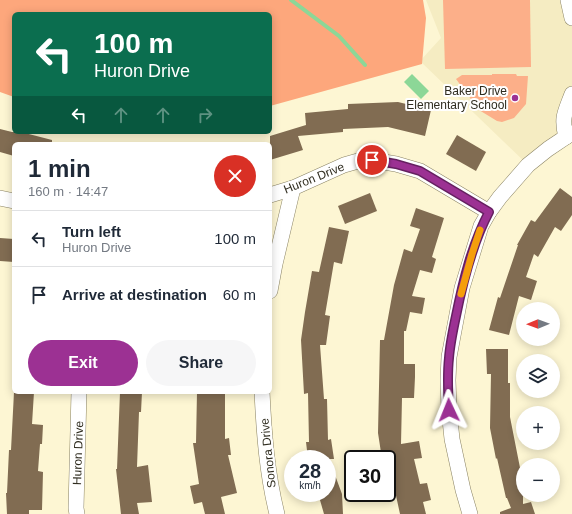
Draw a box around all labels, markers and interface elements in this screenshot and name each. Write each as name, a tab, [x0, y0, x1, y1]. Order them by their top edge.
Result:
icon: left	[28, 28, 80, 80]
text: 100 m	[94, 28, 173, 59]
text: Huron Drive	[94, 61, 190, 81]
place label: Baker Drive Elementary School	[406, 84, 507, 112]
marker: Baker Drive Elementary School	[510, 93, 520, 103]
icon: left	[68, 104, 90, 126]
icon: ahead	[110, 104, 132, 126]
icon: ahead	[152, 104, 174, 126]
icon: right	[194, 104, 216, 126]
pin	[355, 143, 389, 177]
icon: arrive	[361, 149, 383, 171]
text: 1 min	[28, 155, 91, 182]
button: close	[214, 155, 256, 197]
street label: Huron Drive	[282, 159, 347, 196]
text: 160 m · 14:47	[28, 184, 108, 199]
text: Turn left	[62, 223, 121, 240]
icon: left	[28, 228, 50, 250]
text: 100 m	[214, 230, 256, 247]
text: Huron Drive	[62, 240, 131, 255]
icon: arrive	[28, 284, 50, 306]
text: Arrive at destination	[62, 286, 207, 303]
text: 60 m	[223, 286, 256, 303]
north arrow	[516, 302, 560, 346]
map controls	[516, 302, 560, 502]
button: Exit	[28, 340, 138, 386]
button: Share	[146, 340, 256, 386]
button: layers	[516, 354, 560, 398]
position arrow	[428, 389, 470, 431]
button: +	[516, 406, 560, 450]
street label: Sonora Drive	[257, 417, 279, 489]
street label: Huron Drive	[70, 420, 86, 485]
speed limit sign: 30	[344, 450, 396, 502]
button: −	[516, 458, 560, 502]
text: 28	[299, 460, 321, 482]
text: km/h	[299, 480, 321, 491]

